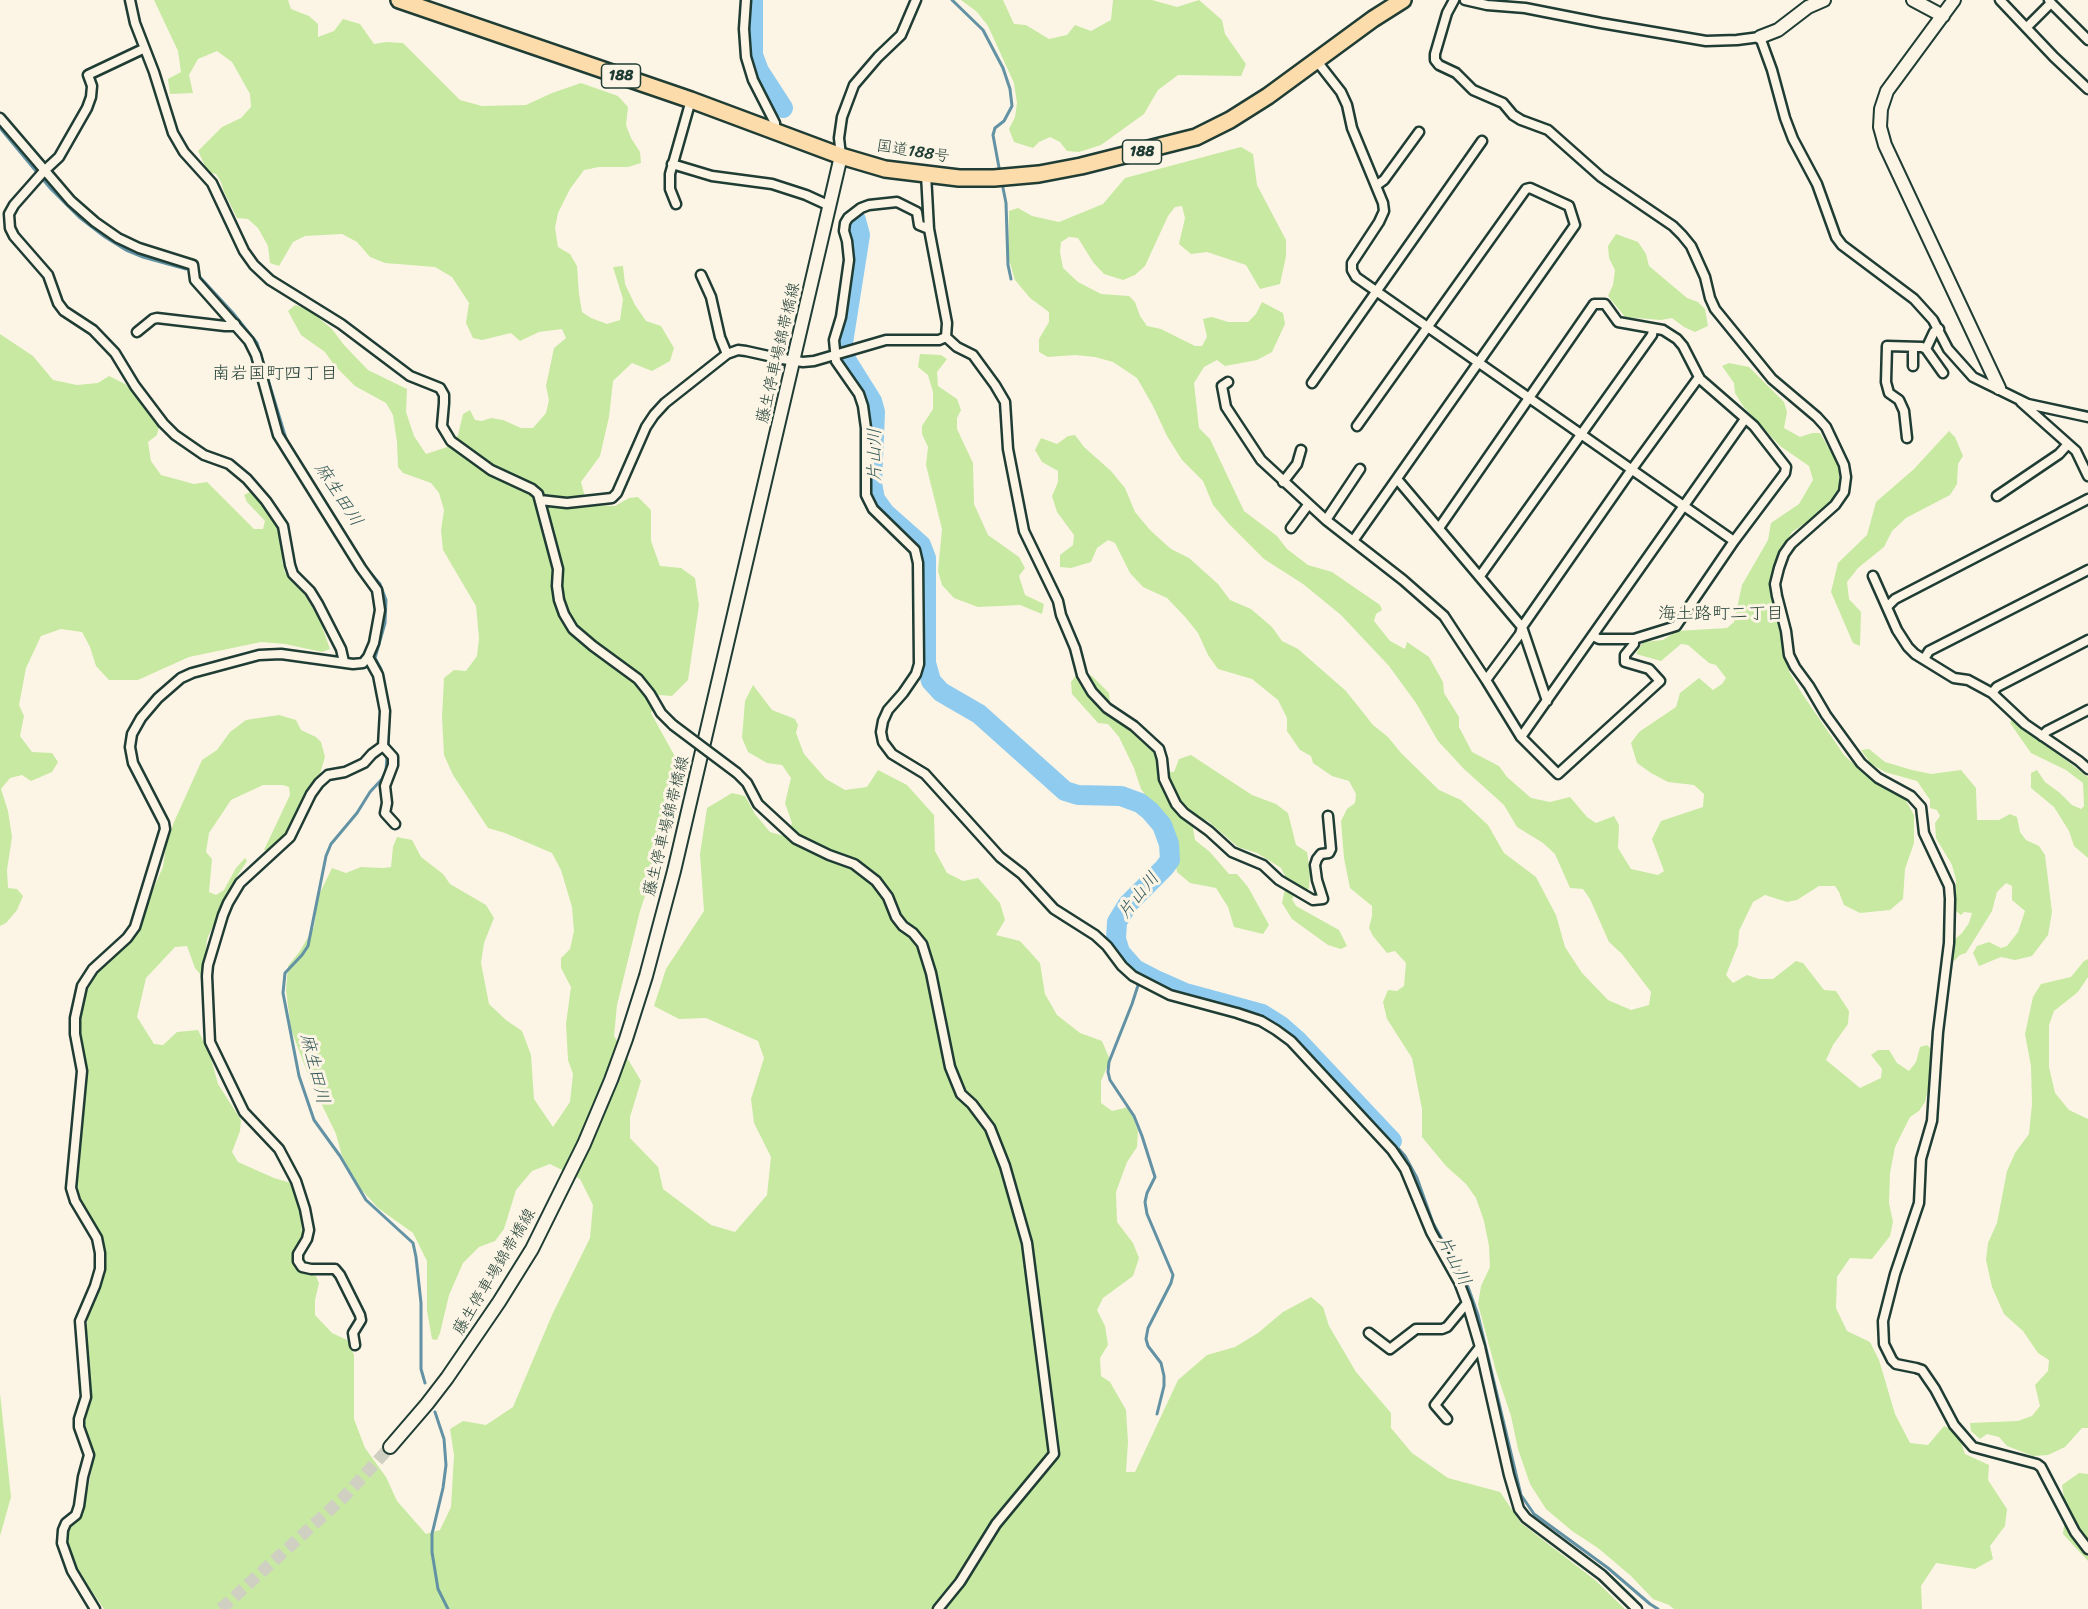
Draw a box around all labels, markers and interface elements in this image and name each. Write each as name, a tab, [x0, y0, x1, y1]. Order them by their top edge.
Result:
road number: 188	[602, 64, 640, 88]
street label: 国道188号	[875, 137, 951, 167]
road number: 188	[1122, 140, 1162, 164]
street label: 藤生停車場錦帯橋線	[753, 281, 805, 425]
district label: 南岩国町四丁目	[212, 363, 338, 385]
water label: 片山川	[864, 428, 886, 482]
water label: 麻生田川	[309, 459, 367, 531]
district label: 海土路町二丁目	[1658, 603, 1784, 625]
street label: 藤生停車場錦帯橋線	[640, 754, 694, 898]
water label: 片山川	[1114, 868, 1164, 924]
water label: 麻生田川	[295, 1031, 333, 1107]
street label: 藤生停車場錦帯橋線	[450, 1205, 540, 1339]
water label: 片山川	[1431, 1232, 1475, 1290]

